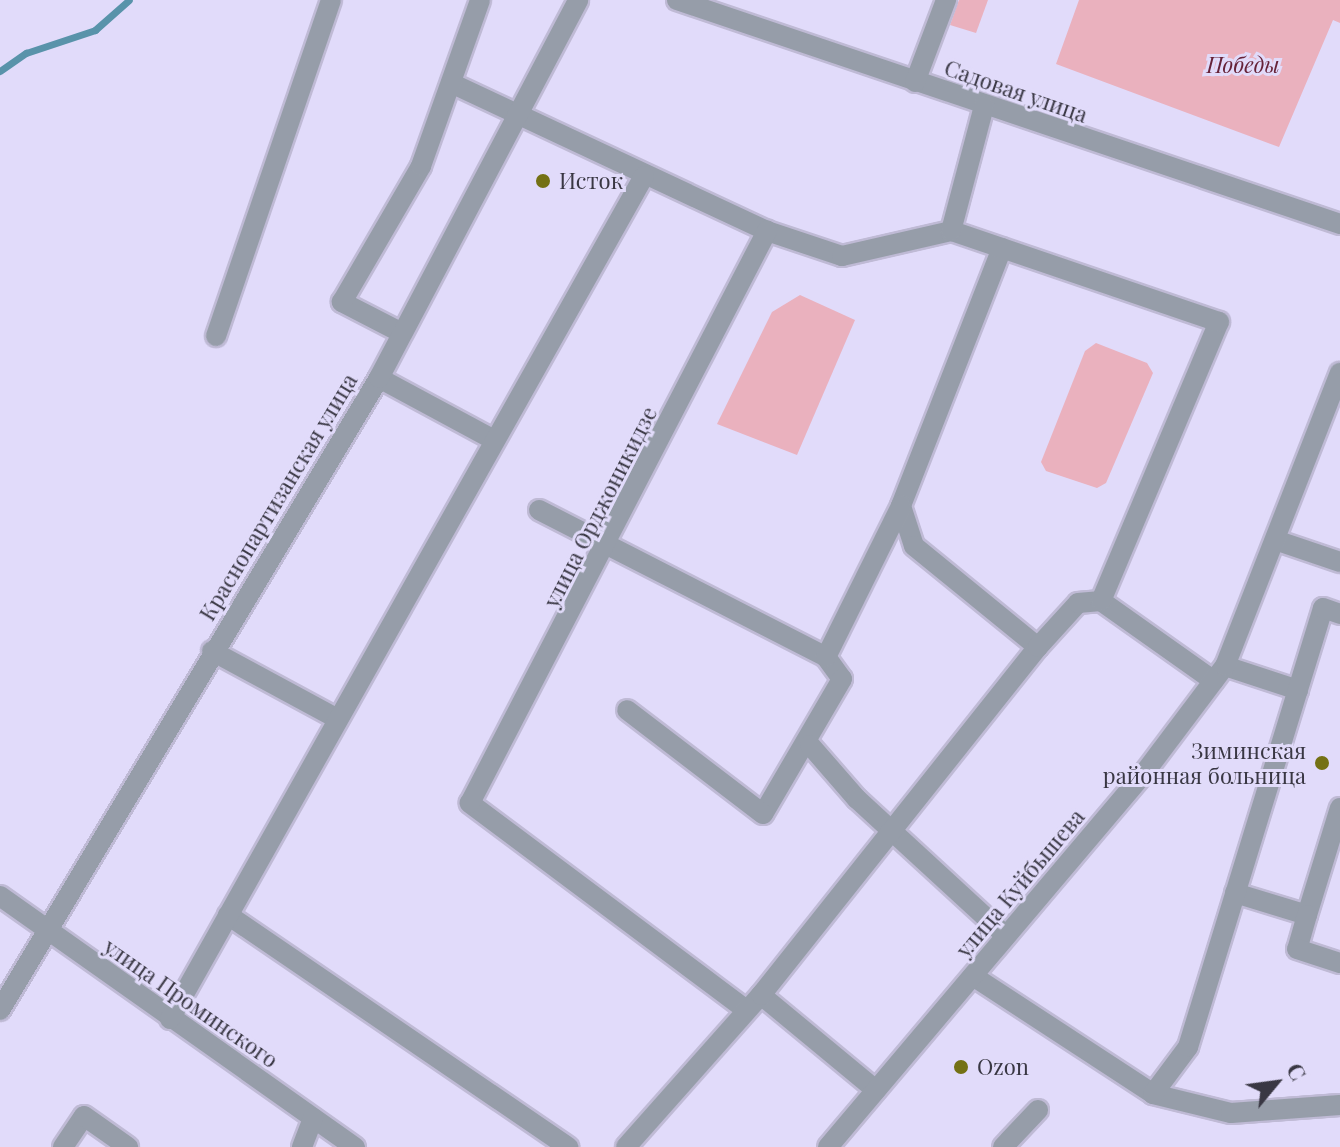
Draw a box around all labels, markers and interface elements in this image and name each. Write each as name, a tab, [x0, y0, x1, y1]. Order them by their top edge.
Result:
park label: Победы	[1206, 52, 1280, 78]
street label: Садовая улица	[941, 54, 1091, 128]
place label: Исток	[559, 168, 623, 194]
marker: Исток	[534, 172, 552, 190]
street label: Краснопартизанская улица	[194, 369, 362, 625]
street label: улица Орджоникидзе	[538, 402, 662, 612]
place label: Зиминская районная больница	[1103, 737, 1306, 788]
marker: Зиминская районная больница	[1313, 754, 1331, 772]
street label: улица Куйбышева	[950, 804, 1090, 962]
street label: улица Проминского	[99, 933, 283, 1073]
north arrow	[1236, 1043, 1316, 1123]
place label: Ozon	[977, 1054, 1029, 1080]
text: С	[1280, 1057, 1314, 1085]
marker: Ozon	[952, 1058, 970, 1076]

